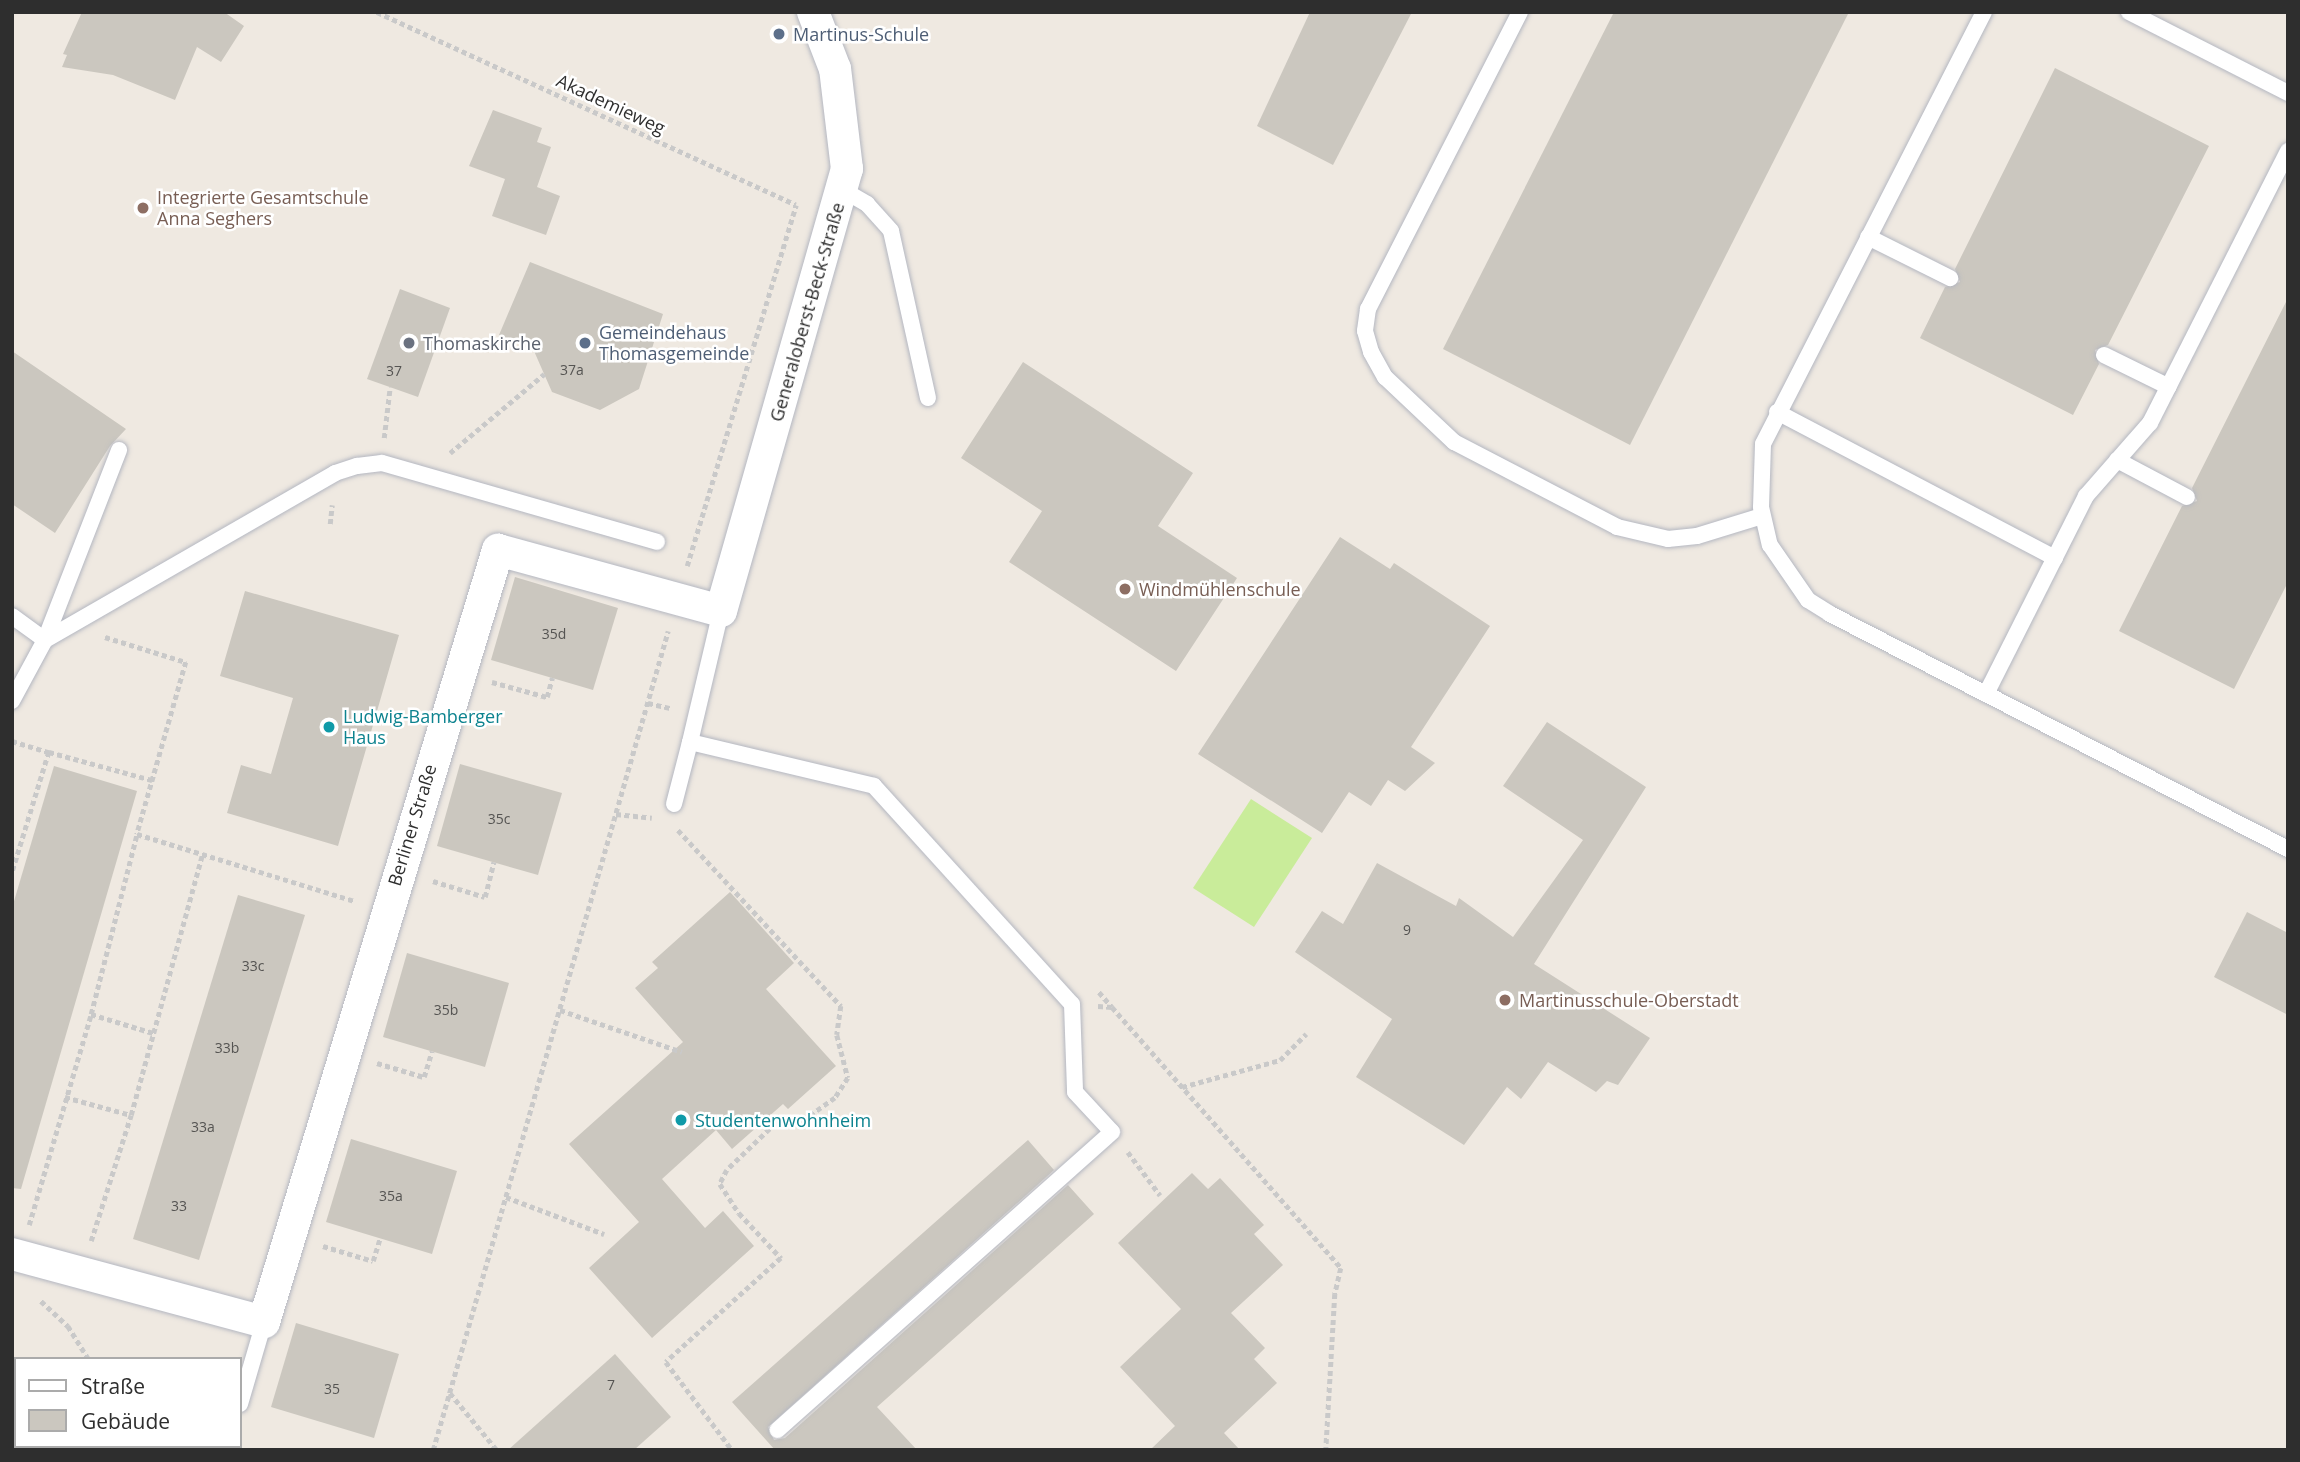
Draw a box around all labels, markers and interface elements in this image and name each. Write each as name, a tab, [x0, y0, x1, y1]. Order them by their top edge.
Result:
place label: Martinus-Schule	[793, 23, 929, 45]
marker: Martinus-Schule	[771, 26, 787, 42]
street label: Akademieweg	[553, 69, 669, 139]
place label: Integrierte Gesamtschule Anna Seghers	[157, 187, 369, 230]
marker: Integrierte Gesamtschule Anna Seghers	[135, 200, 151, 216]
street label: Generaloberst-Beck-Straße	[765, 200, 849, 424]
place label: Gemeindehaus Thomasgemeinde	[599, 322, 749, 364]
place label: Thomaskirche	[423, 332, 541, 354]
marker: Thomaskirche	[401, 335, 417, 351]
marker: Gemeindehaus Thomasgemeinde	[577, 335, 593, 351]
house number: 37a	[560, 362, 584, 378]
house number: 37	[386, 363, 402, 379]
place label: Windmühlenschule	[1139, 578, 1301, 600]
marker: Windmühlenschule	[1117, 581, 1133, 597]
house number: 35d	[542, 626, 566, 642]
place label: Ludwig-Bamberger Haus	[343, 706, 503, 748]
marker: Ludwig-Bamberger Haus	[321, 719, 337, 735]
street label: Berliner Straße	[383, 761, 441, 889]
house number: 35c	[488, 811, 510, 827]
house number: 9	[1403, 922, 1411, 938]
house number: 33c	[242, 958, 264, 974]
place label: Martinusschule-Oberstadt	[1519, 989, 1739, 1011]
marker: Martinusschule-Oberstadt	[1497, 992, 1513, 1008]
house number: 35b	[434, 1002, 458, 1018]
house number: 33b	[215, 1040, 239, 1056]
place label: Studentenwohnheim	[695, 1109, 871, 1131]
marker: Studentenwohnheim	[673, 1112, 689, 1128]
house number: 33a	[191, 1119, 215, 1135]
house number: 35a	[379, 1188, 403, 1204]
house number: 33	[171, 1198, 187, 1214]
legend	[14, 1357, 242, 1448]
text: Straße	[81, 1372, 145, 1400]
house number: 7	[607, 1377, 615, 1393]
house number: 35	[324, 1381, 340, 1397]
text: Gebäude	[81, 1407, 170, 1435]

